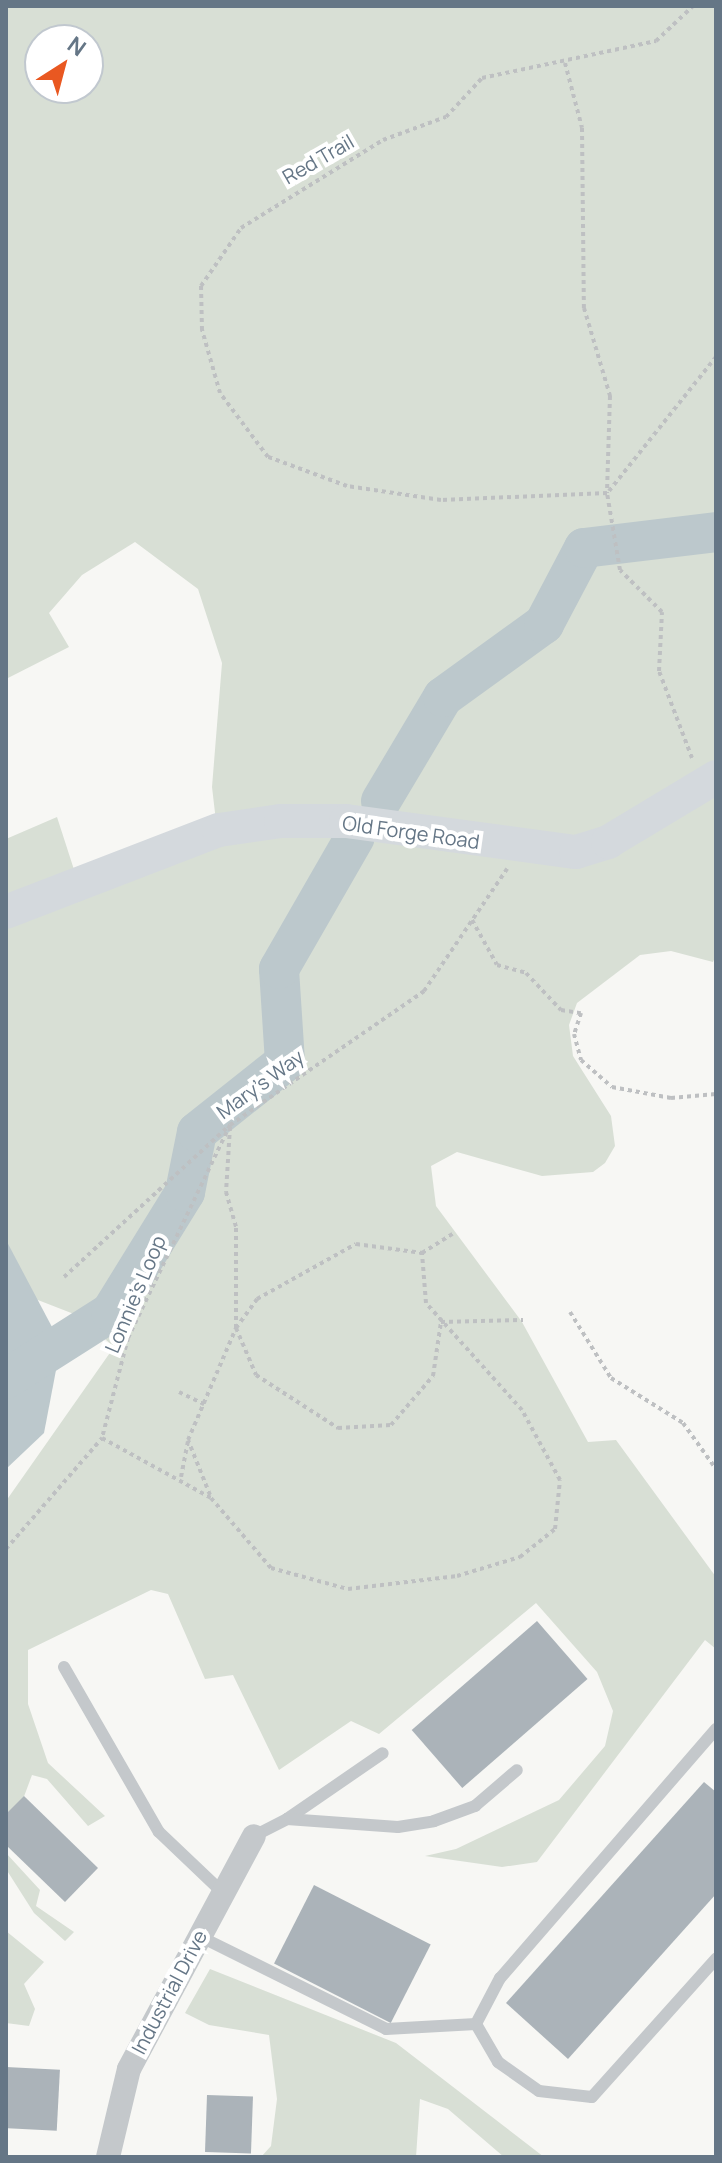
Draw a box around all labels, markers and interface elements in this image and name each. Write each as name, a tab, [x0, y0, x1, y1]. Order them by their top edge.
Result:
north arrow	[24, 24, 104, 104]
text: N	[62, 29, 92, 63]
street label: Red Trail	[278, 129, 358, 189]
street label: Old Forge Road	[341, 810, 481, 854]
street label: Mary's Way	[212, 1044, 308, 1124]
street label: Lonnie's Loop	[100, 1232, 170, 1356]
street label: Industrial Drive	[126, 1926, 212, 2058]

